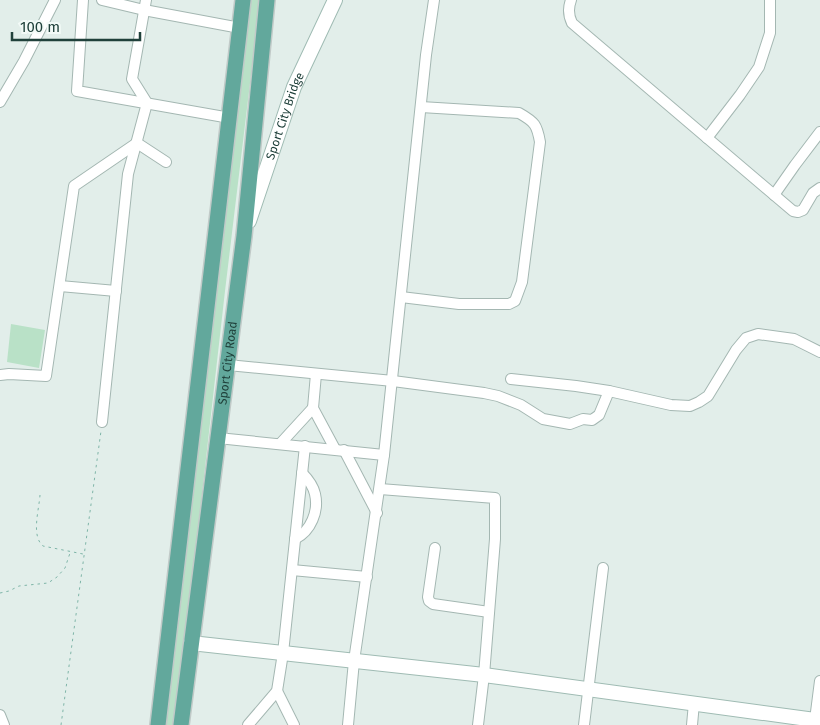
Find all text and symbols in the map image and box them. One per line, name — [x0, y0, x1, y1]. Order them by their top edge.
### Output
scale bar — [12, 10, 140, 42]
text: 100 m — [20, 18, 60, 36]
street label: Sport City Bridge — [263, 70, 307, 161]
street label: Sport City Road — [215, 320, 240, 406]

